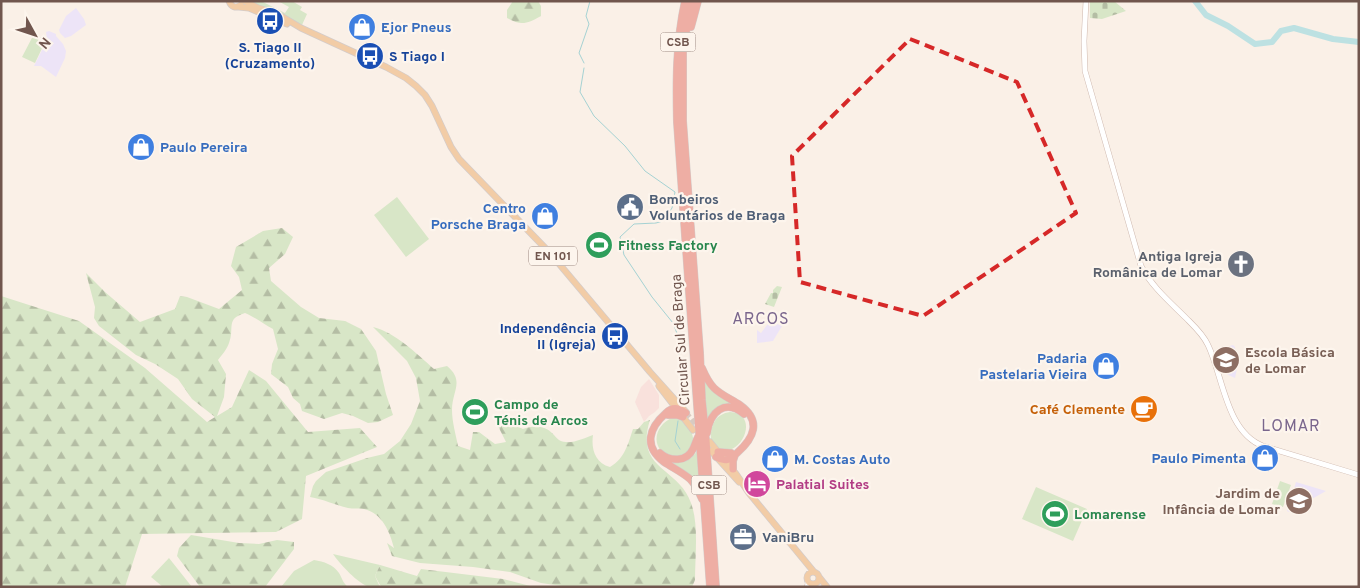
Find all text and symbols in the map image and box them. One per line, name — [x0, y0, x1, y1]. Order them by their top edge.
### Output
bus stop icon: S. Tiago II (Cruzamento) — [255, 6, 285, 36]
north arrow — [10, 10, 60, 60]
shop icon: Ejor Pneus — [347, 12, 377, 42]
place label: Ejor Pneus — [381, 20, 452, 37]
road number: CSB — [660, 32, 696, 52]
text: N — [34, 33, 54, 52]
place label: S. Tiago II (Cruzamento) — [225, 40, 315, 73]
bus stop icon: S Tiago I — [355, 41, 385, 71]
place label: S Tiago I — [389, 49, 445, 66]
shop icon: Paulo Pereira — [126, 132, 156, 162]
place label: Paulo Pereira — [160, 140, 248, 157]
public building icon: Bombeiros Voluntários de Braga — [615, 192, 645, 222]
place label: Bombeiros Voluntários de Braga — [649, 192, 785, 225]
place label: Centro Porsche Braga — [431, 201, 526, 234]
shop icon: Centro Porsche Braga — [530, 201, 560, 231]
sports icon: Fitness Factory — [584, 230, 614, 260]
place label: Fitness Factory — [618, 238, 718, 255]
road number: EN 101 — [529, 247, 577, 266]
place label: Antiga Igreja Românica de Lomar — [1093, 249, 1222, 282]
church icon: Antiga Igreja Românica de Lomar — [1226, 249, 1256, 279]
street label: Circular Sul de Braga — [668, 274, 695, 406]
district label: ARCOS — [732, 310, 790, 330]
place label: Independência II (Igreja) — [500, 321, 596, 354]
bus stop icon: Independência II (Igreja) — [600, 321, 630, 351]
school or university icon: Escola Básica de Lomar — [1211, 345, 1241, 375]
place label: Escola Básica de Lomar — [1245, 345, 1335, 378]
place label: Padaria Pastelaria Vieira — [980, 351, 1087, 384]
shop icon: Padaria Pastelaria Vieira — [1091, 351, 1121, 381]
cafe icon: Café Clemente — [1129, 394, 1159, 424]
sports icon: Campo de Ténis de Arcos — [460, 397, 490, 427]
place label: Campo de Ténis de Arcos — [494, 397, 588, 430]
place label: Café Clemente — [1030, 402, 1125, 419]
district label: LOMAR — [1261, 417, 1321, 437]
shop icon: Paulo Pimenta — [1250, 443, 1280, 473]
shop icon: M. Costas Auto — [760, 444, 790, 474]
place label: Paulo Pimenta — [1151, 451, 1246, 468]
place label: M. Costas Auto — [794, 452, 891, 469]
hotel icon: Palatial Suites — [742, 469, 772, 499]
road number: CSB — [692, 476, 726, 494]
place label: Palatial Suites — [776, 477, 870, 494]
place label: Jardim de Infância de Lomar — [1162, 486, 1280, 519]
school or university icon: Jardim de Infância de Lomar — [1284, 486, 1314, 516]
sports icon: Lomarense — [1040, 499, 1070, 529]
place label: Lomarense — [1074, 507, 1146, 524]
office icon: VaniBru — [728, 522, 758, 552]
place label: VaniBru — [762, 530, 814, 547]

